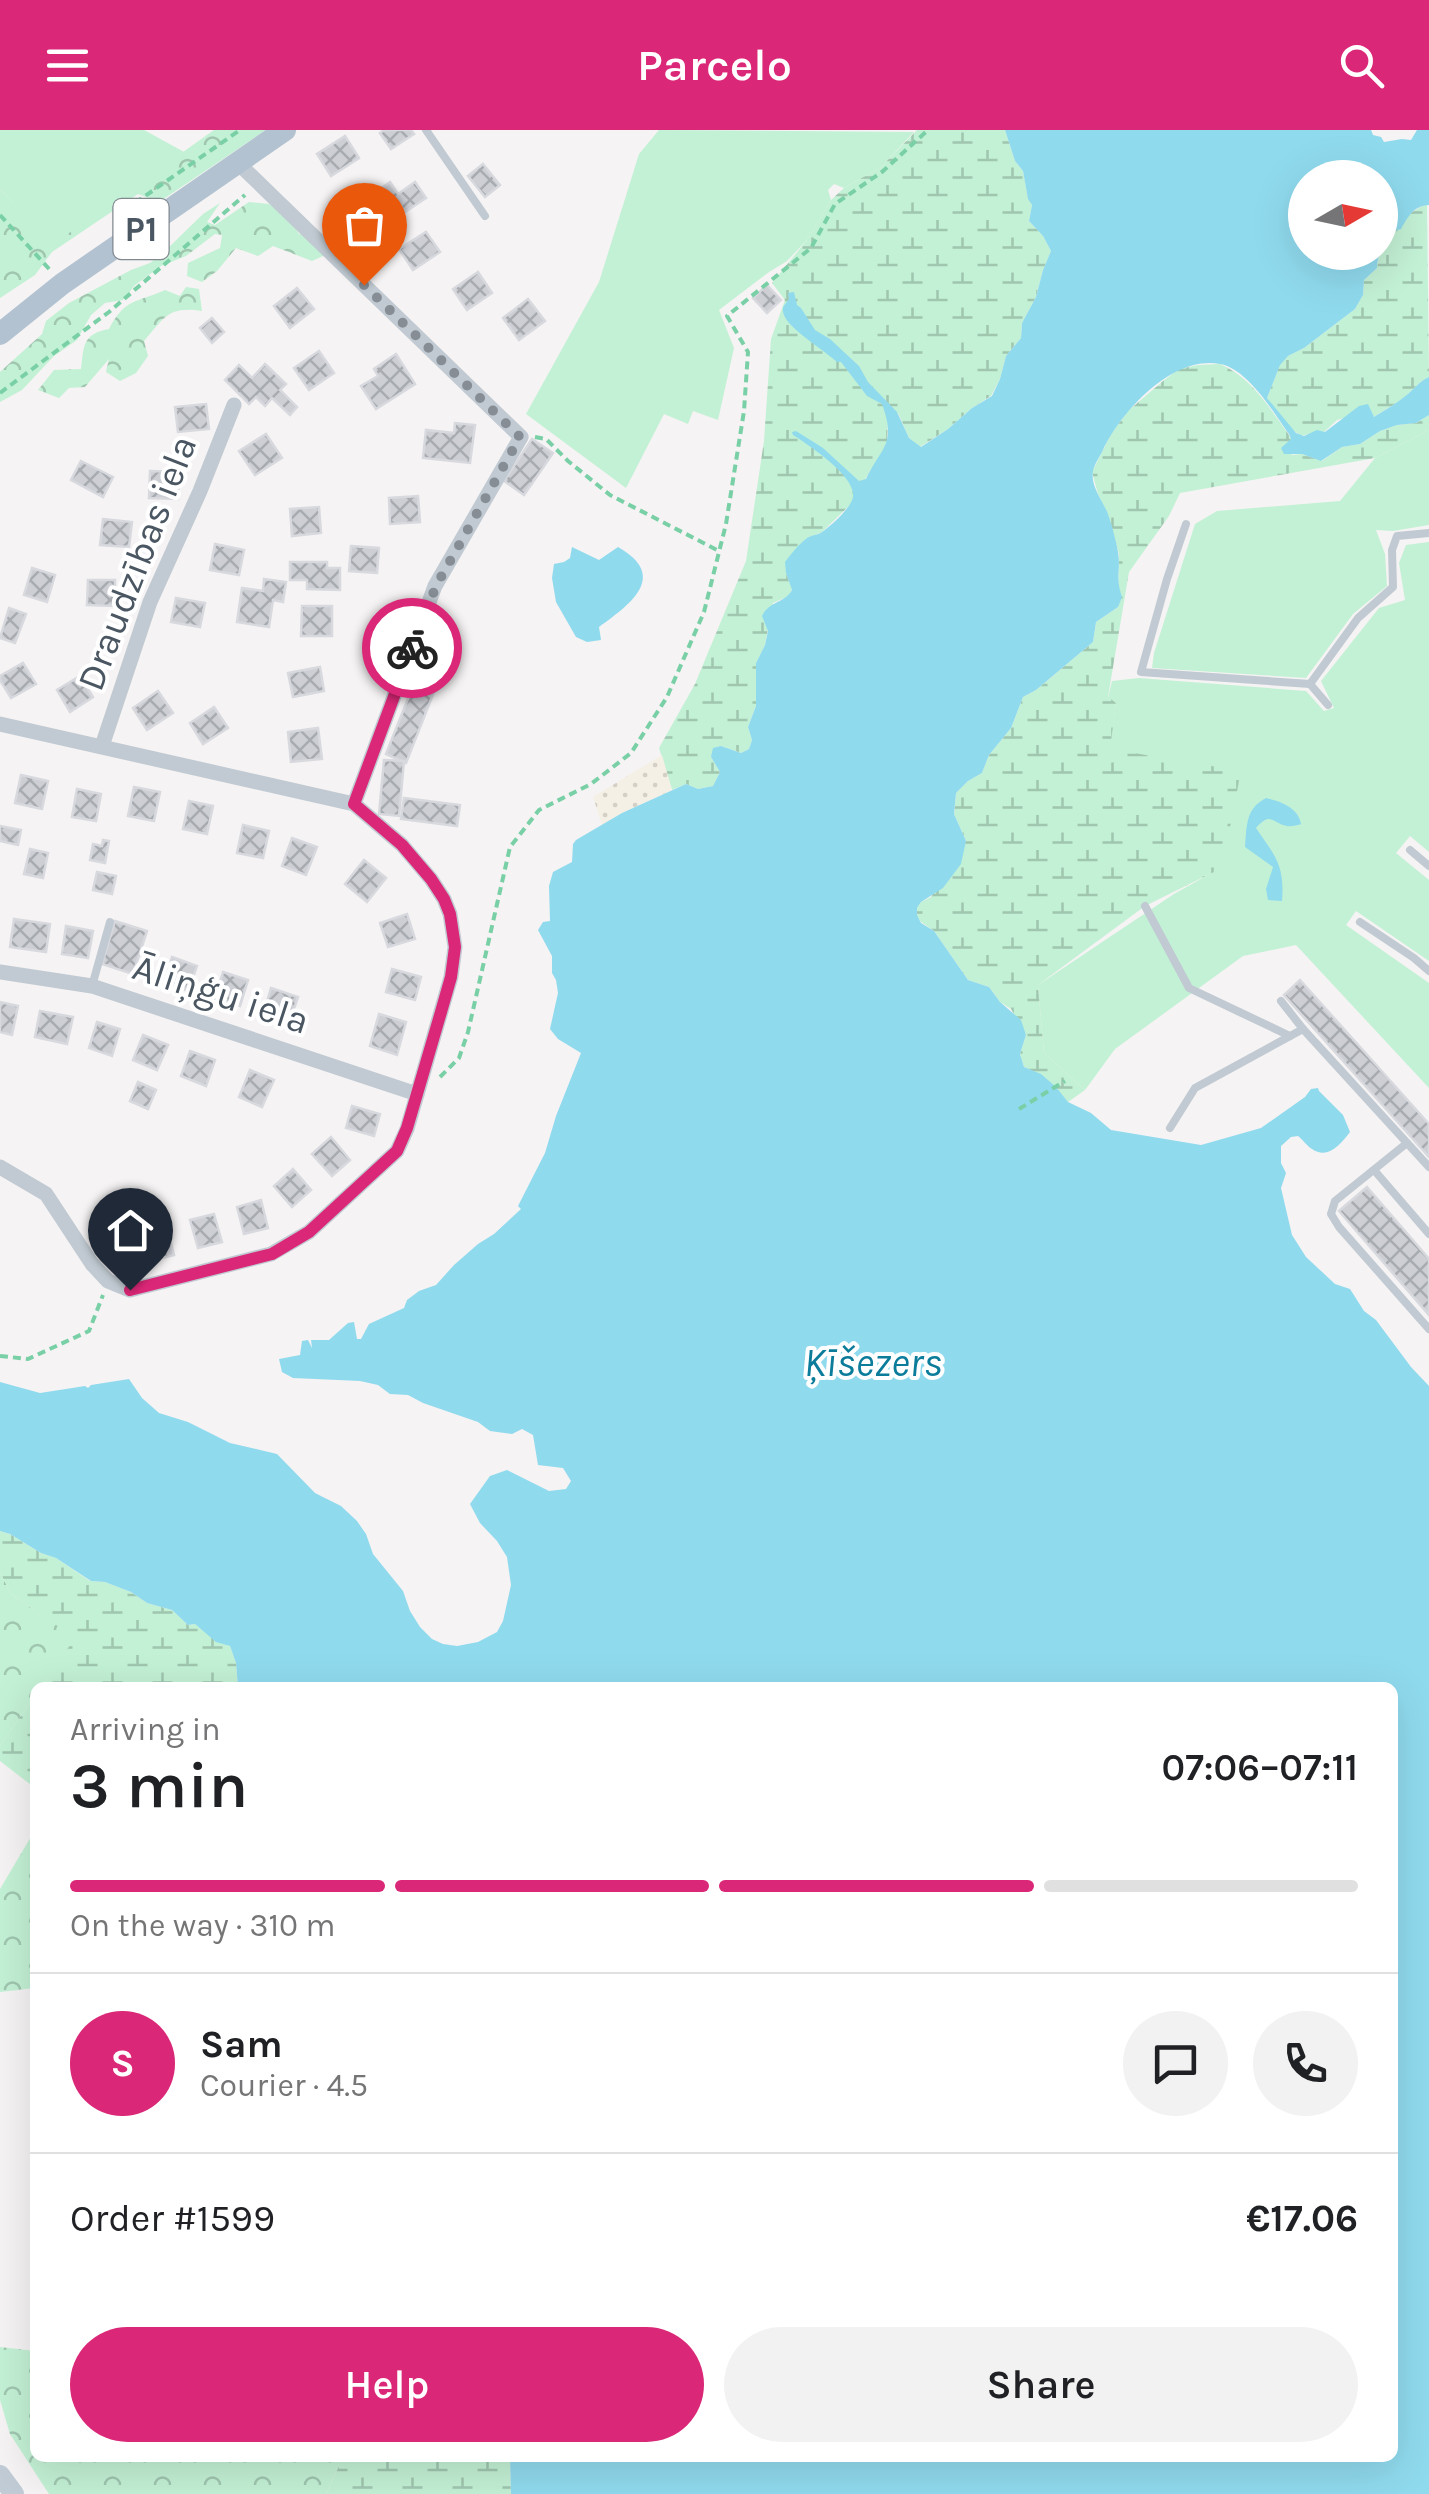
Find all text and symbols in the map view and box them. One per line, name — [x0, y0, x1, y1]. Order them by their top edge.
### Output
icon: menu — [40, 38, 95, 93]
icon: search — [1334, 38, 1389, 93]
text: Parcelo — [637, 39, 792, 91]
north arrow — [1288, 160, 1398, 270]
map controls — [1288, 160, 1398, 270]
pin — [322, 183, 407, 286]
icon: bag — [337, 198, 392, 253]
road number: P1 — [114, 199, 168, 259]
street label: Draudzības iela — [68, 429, 206, 697]
courier — [362, 598, 462, 698]
icon: bike — [385, 621, 440, 676]
street label: Āliņģu iela — [127, 944, 315, 1044]
pin — [88, 1188, 173, 1291]
icon: home — [103, 1203, 158, 1258]
water label: Ķīšezers — [804, 1339, 942, 1386]
text: Arriving in — [70, 1711, 221, 1748]
text: 07:06–07:11 — [1162, 1745, 1358, 1790]
text: 3 min — [70, 1747, 248, 1823]
text: On the way · 310 m — [70, 1907, 336, 1944]
button: chat — [1123, 2011, 1228, 2116]
button: phone — [1253, 2011, 1358, 2116]
text: Sam — [200, 2022, 283, 2067]
text: S — [110, 2041, 135, 2086]
text: Courier · 4.5 — [200, 2067, 368, 2104]
text: Order #1599 — [70, 2196, 275, 2241]
text: €17.06 — [1246, 2196, 1358, 2241]
button: Help — [70, 2327, 704, 2442]
button: Share — [724, 2327, 1358, 2442]

